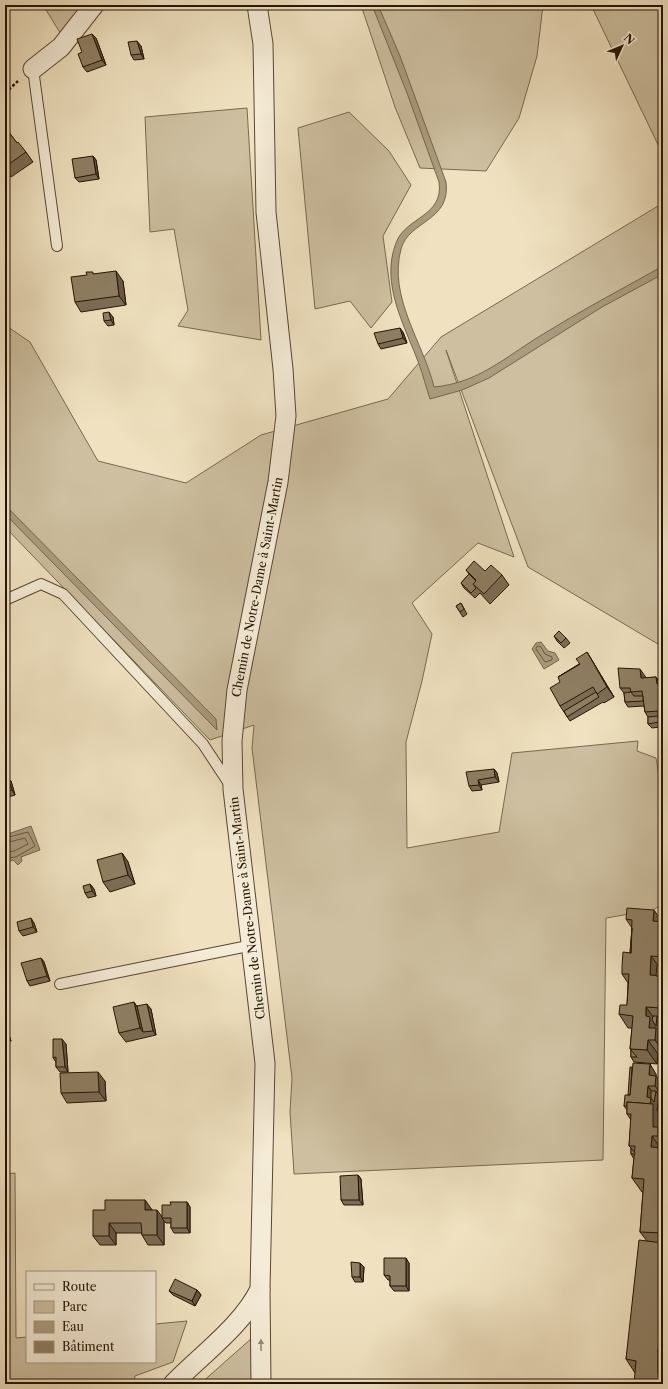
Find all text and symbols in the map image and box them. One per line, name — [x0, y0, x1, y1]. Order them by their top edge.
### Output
north arrow — [602, 26, 642, 66]
text: N — [621, 31, 638, 48]
street label: Chemin de Notre-Dame à Saint-Martin — [228, 475, 286, 698]
street label: Chemin de Notre-Dame à Saint-Martin — [226, 795, 268, 1020]
legend — [26, 1271, 156, 1363]
text: Route — [62, 1279, 97, 1294]
text: Parc — [62, 1299, 87, 1314]
text: Eau — [62, 1319, 85, 1334]
text: Bâtiment — [62, 1339, 115, 1354]
one-way arrow — [257, 1339, 264, 1351]

